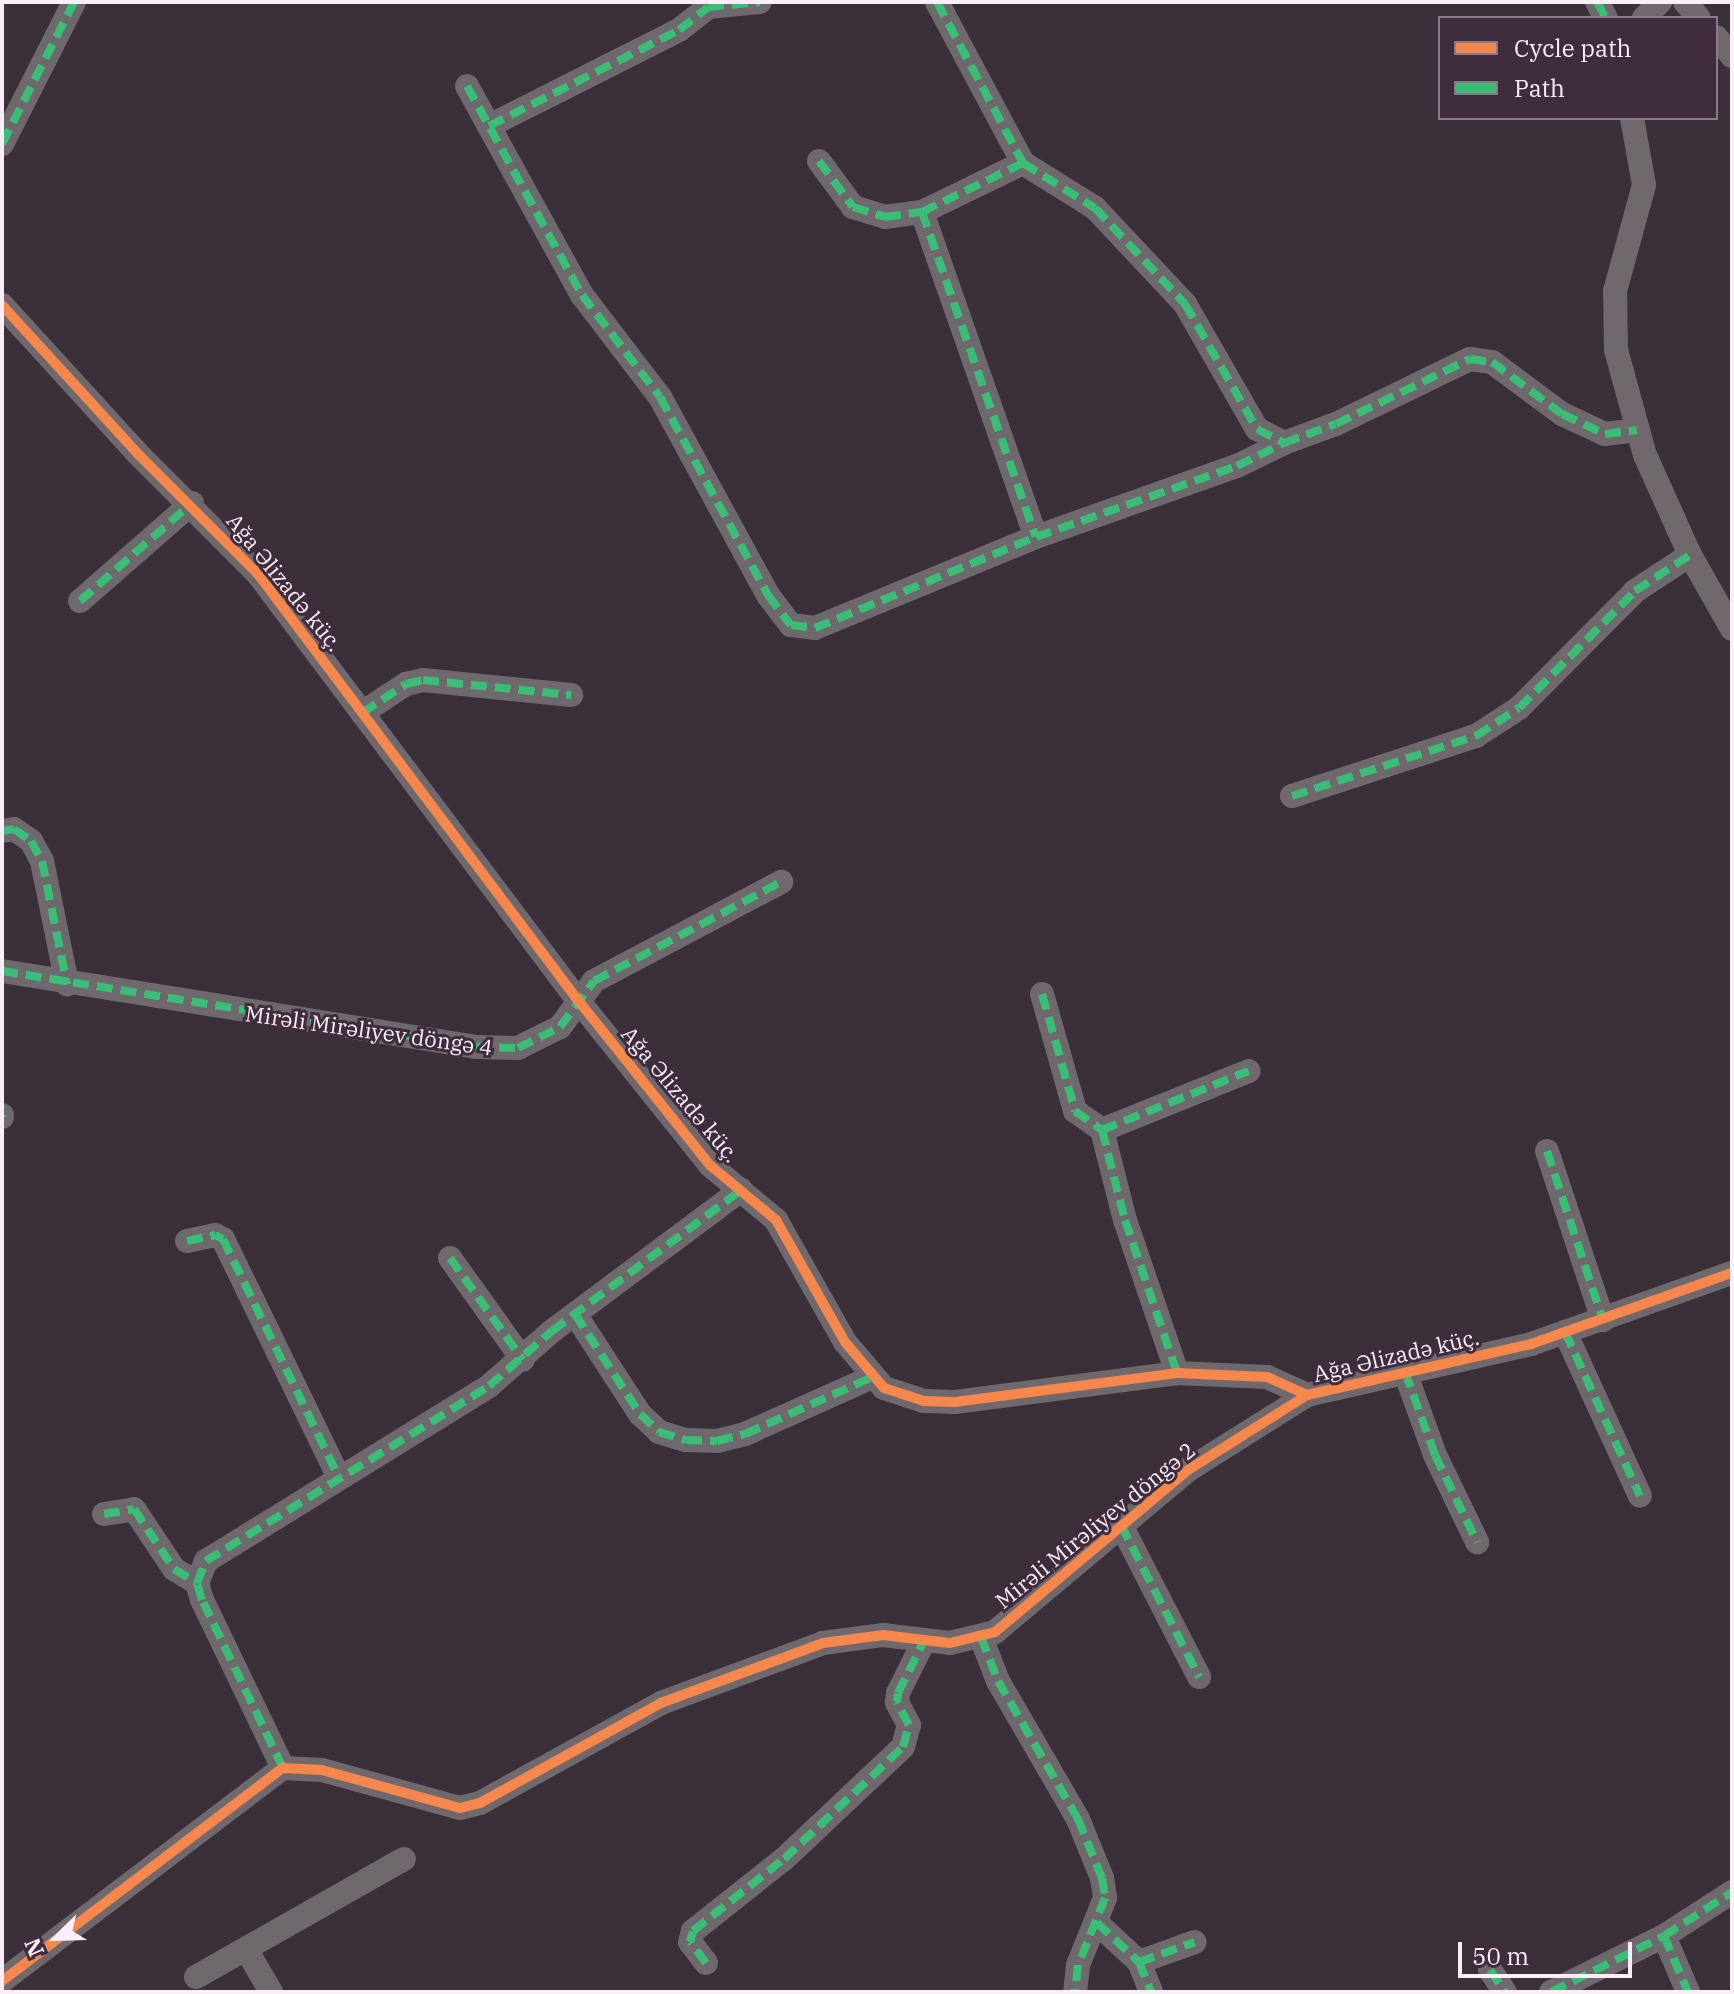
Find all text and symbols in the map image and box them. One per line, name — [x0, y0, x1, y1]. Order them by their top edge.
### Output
legend — [1438, 16, 1718, 120]
text: Cycle path — [1514, 32, 1631, 64]
text: Path — [1514, 72, 1565, 104]
street label: Ağa Əlizadə küç. — [221, 508, 349, 656]
street label: Mirəli Mirəliyev döngə 4 — [244, 1000, 494, 1060]
street label: Ağa Əlizadə küç. — [616, 1021, 746, 1167]
street label: Ağa Əlizadə küç. — [1310, 1323, 1482, 1387]
street label: Mirəli Mirəliyev döngə 2 — [990, 1436, 1200, 1614]
north arrow — [16, 1898, 96, 1978]
scale bar — [1462, 1926, 1636, 1976]
text: N — [17, 1934, 50, 1961]
text: 50 m — [1472, 1940, 1529, 1972]

